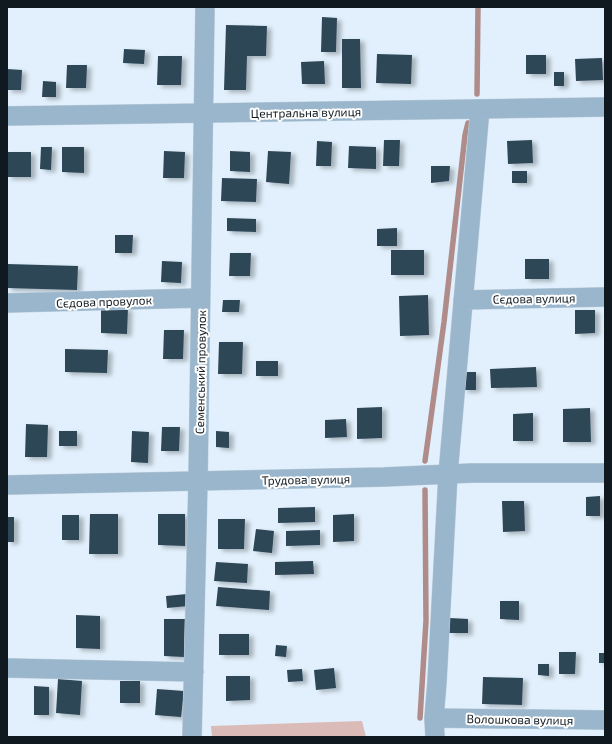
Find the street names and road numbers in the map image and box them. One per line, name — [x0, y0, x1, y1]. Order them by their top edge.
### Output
street label: Центральна вулиця — [251, 104, 361, 121]
street label: Сєдова вулиця — [493, 290, 575, 307]
street label: Сєдова провулок — [56, 292, 153, 311]
street label: Семенський провулок — [192, 309, 209, 434]
street label: Трудова вулиця — [262, 471, 350, 488]
street label: Волошкова вулиця — [467, 711, 573, 728]

